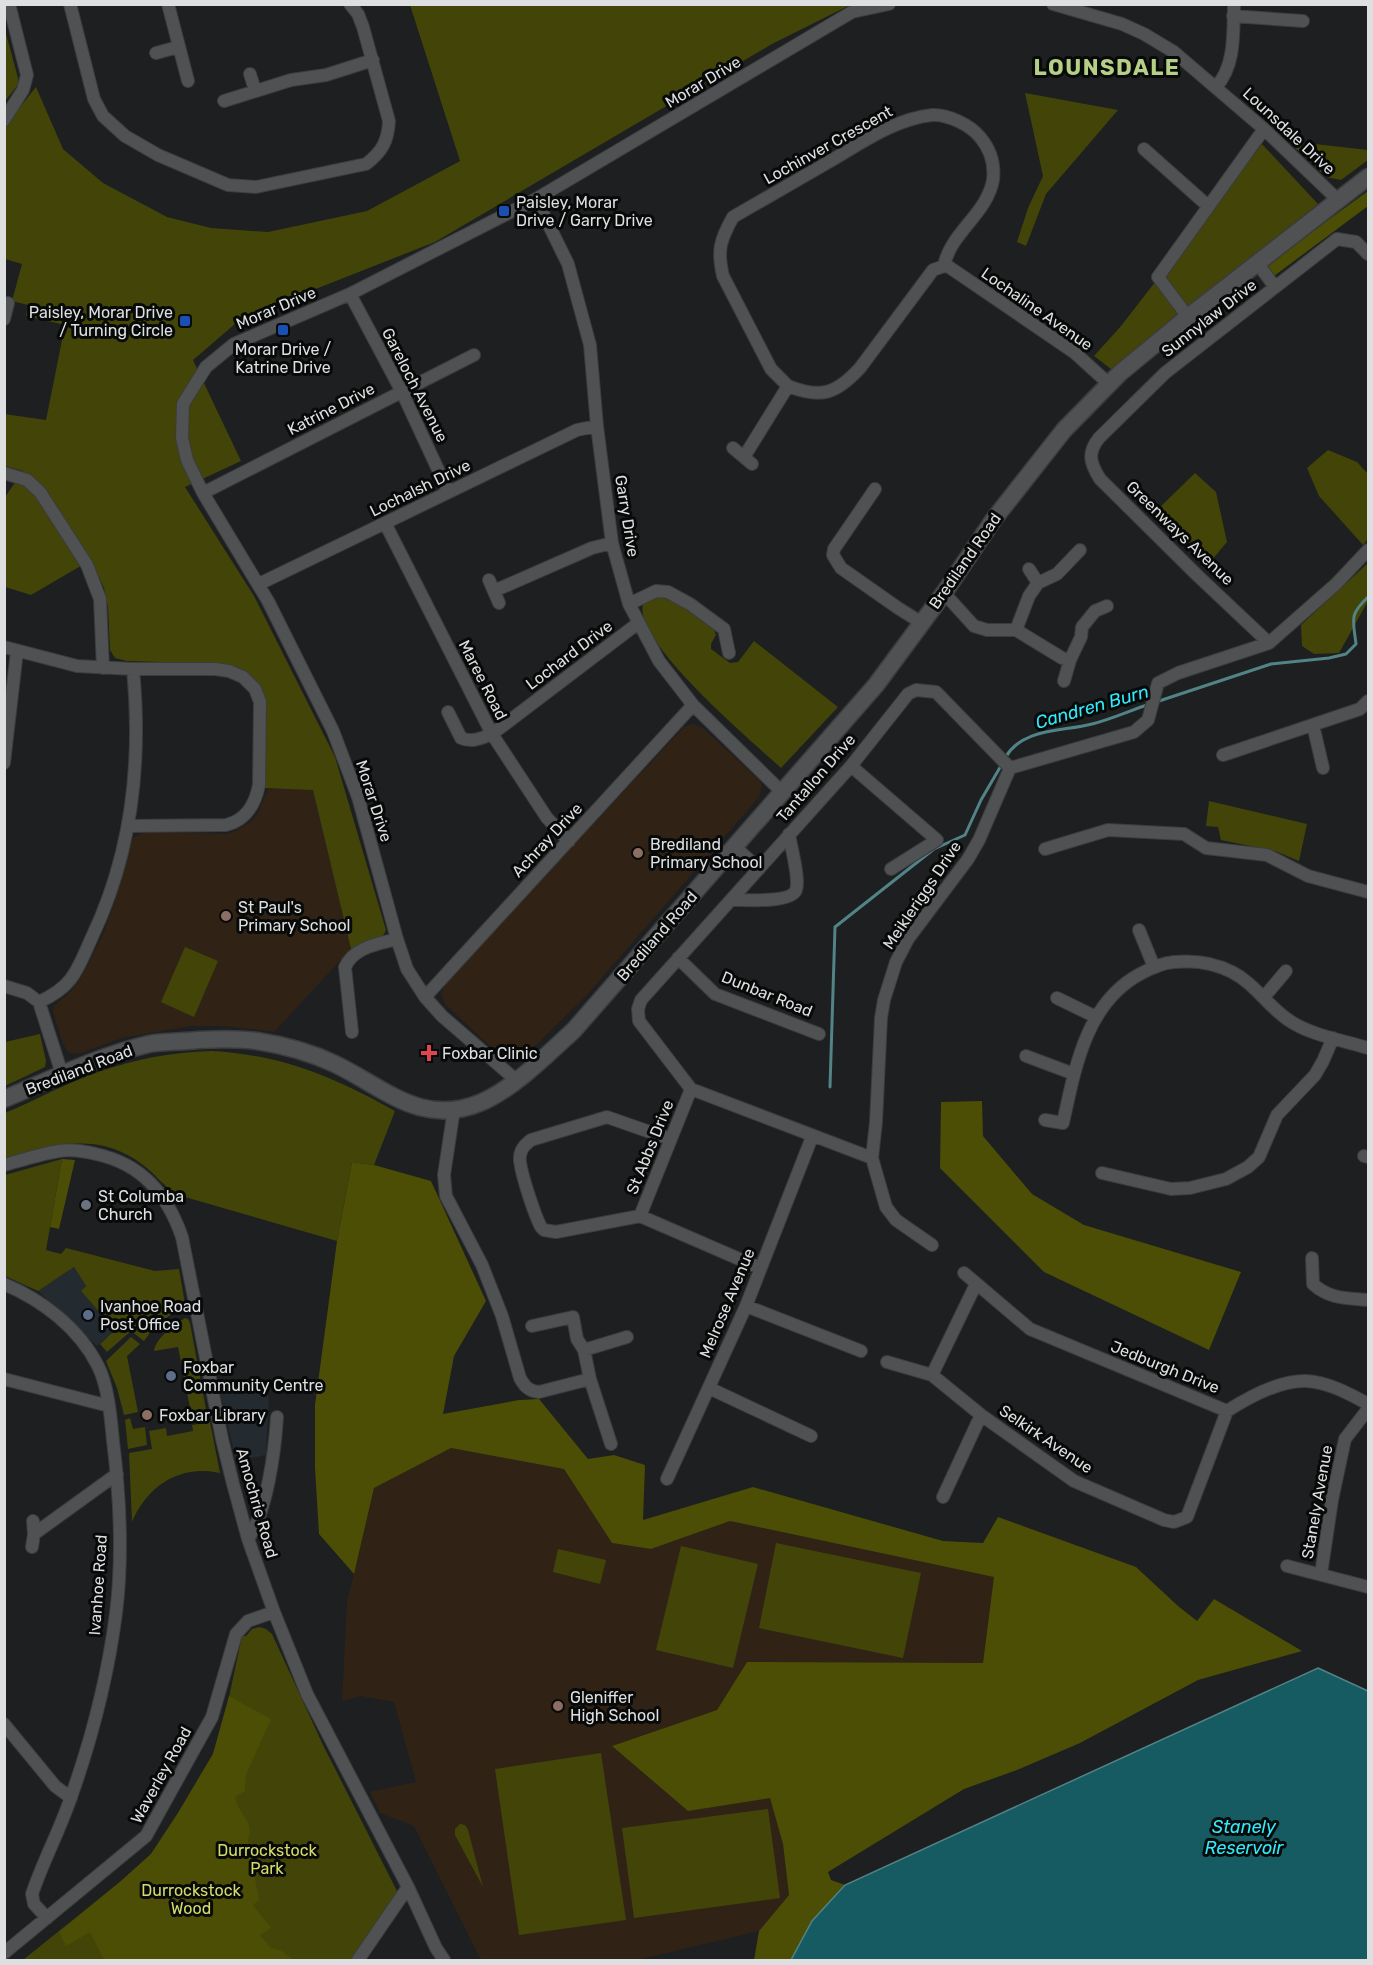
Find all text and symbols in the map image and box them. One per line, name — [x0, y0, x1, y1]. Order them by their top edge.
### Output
street label: Morar Drive — [662, 52, 744, 112]
district label: LOUNSDALE — [1034, 54, 1180, 81]
street label: Lounsdale Drive — [1239, 83, 1339, 179]
street label: Lochinver Crescent — [760, 102, 896, 188]
place label: Paisley, Morar Drive / Garry Drive — [516, 193, 653, 230]
marker: Paisley, Morar Drive / Garry Drive — [497, 204, 511, 218]
street label: Lochaline Avenue — [978, 264, 1096, 354]
street label: Sunnylaw Drive — [1158, 275, 1260, 361]
street label: Morar Drive — [233, 283, 319, 333]
place label: Paisley, Morar Drive / Turning Circle — [29, 303, 173, 340]
marker: Paisley, Morar Drive / Turning Circle — [178, 314, 192, 328]
marker: Morar Drive / Katrine Drive — [276, 323, 290, 337]
street label: Gareloch Avenue — [378, 325, 452, 445]
place label: Morar Drive / Katrine Drive — [235, 340, 332, 377]
street label: Katrine Drive — [284, 379, 378, 439]
street label: Lochalsh Drive — [367, 455, 473, 521]
street label: Garry Drive — [611, 474, 643, 558]
street label: Greenways Avenue — [1122, 477, 1238, 589]
street label: Brediland Road — [925, 509, 1005, 613]
street label: Lochard Drive — [522, 616, 616, 694]
street label: Maree Road — [455, 637, 511, 723]
water label: Candren Burn — [1033, 680, 1151, 734]
street label: Tantallon Drive — [773, 730, 859, 826]
street label: Morar Drive — [352, 758, 396, 844]
street label: Achray Drive — [508, 799, 586, 881]
place label: Brediland Primary School — [650, 835, 762, 872]
street label: Meikleriggs Drive — [879, 837, 965, 953]
marker: Brediland Primary School — [631, 846, 645, 860]
street label: Brediland Road — [613, 887, 701, 985]
place label: St Paul's Primary School — [238, 898, 350, 935]
marker: St Paul's Primary School — [219, 909, 233, 923]
street label: Dunbar Road — [719, 967, 815, 1021]
street label: Brediland Road — [23, 1041, 135, 1099]
marker: Foxbar Clinic — [420, 1044, 438, 1062]
place label: Foxbar Clinic — [442, 1044, 538, 1063]
street label: St Abbs Drive — [622, 1097, 678, 1197]
place label: St Columba Church — [98, 1187, 184, 1224]
marker: St Columba Church — [79, 1198, 93, 1212]
street label: Melrose Avenue — [695, 1245, 759, 1361]
place label: Ivanhoe Road Post Office — [100, 1297, 201, 1334]
marker: Ivanhoe Road Post Office — [81, 1308, 95, 1322]
street label: Jedburgh Drive — [1108, 1337, 1222, 1397]
place label: Foxbar Community Centre — [183, 1358, 323, 1395]
marker: Foxbar Community Centre — [164, 1369, 178, 1383]
street label: Selkirk Avenue — [996, 1401, 1096, 1477]
place label: Foxbar Library — [159, 1406, 266, 1425]
marker: Foxbar Library — [140, 1408, 154, 1422]
street label: Stanely Avenue — [1298, 1443, 1336, 1561]
street label: Amochrie Road — [232, 1446, 282, 1560]
street label: Ivanhoe Road — [85, 1534, 111, 1636]
place label: Gleniffer High School — [570, 1688, 659, 1725]
marker: Gleniffer High School — [551, 1699, 565, 1713]
street label: Waverley Road — [127, 1723, 195, 1827]
water label: Stanely Reservoir — [1205, 1816, 1285, 1859]
park label: Durrockstock Park — [217, 1841, 317, 1878]
park label: Durrockstock Wood — [141, 1881, 241, 1918]

